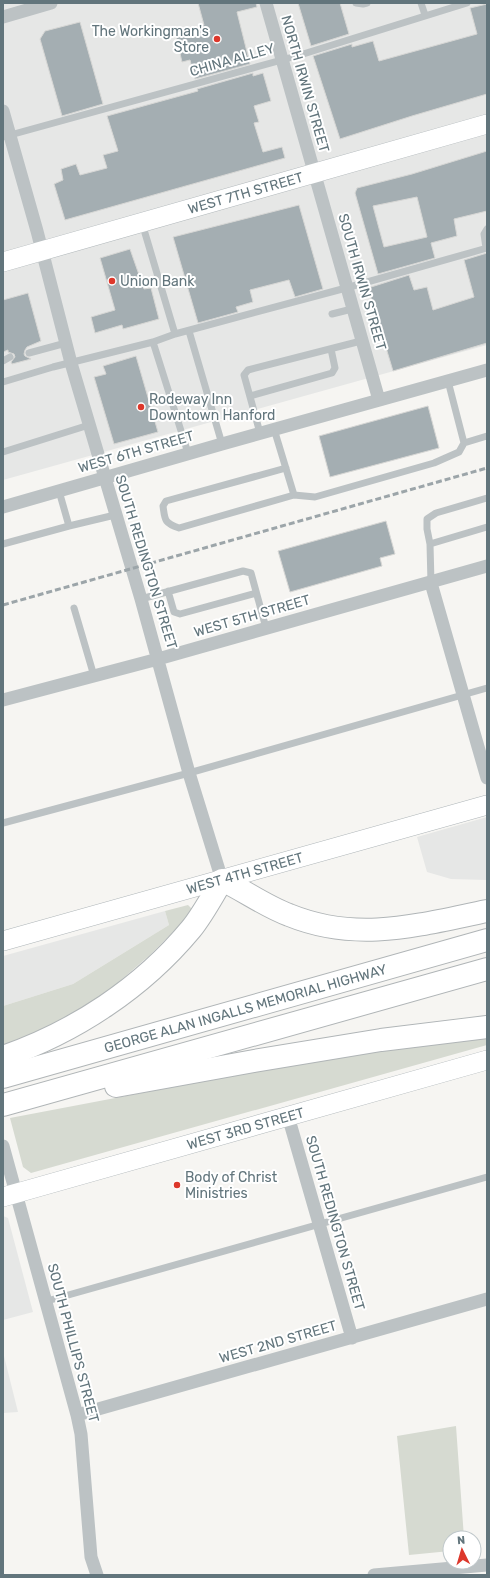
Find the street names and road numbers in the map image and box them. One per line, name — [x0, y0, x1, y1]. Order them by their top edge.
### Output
street label: NORTH IRWIN STREET — [277, 14, 333, 154]
street label: CHINA ALLEY — [188, 40, 276, 80]
street label: WEST 7TH STREET — [186, 168, 305, 217]
street label: SOUTH IRWIN STREET — [334, 212, 390, 352]
street label: WEST 6TH STREET — [76, 427, 196, 477]
street label: SOUTH REDINGTON STREET — [111, 473, 181, 651]
street label: WEST 5TH STREET — [192, 591, 312, 641]
street label: WEST 4TH STREET — [184, 849, 305, 898]
street label: GEORGE ALAN INGALLS MEMORIAL HIGHWAY — [102, 960, 389, 1056]
street label: WEST 3RD STREET — [185, 1104, 306, 1153]
street label: SOUTH REDINGTON STREET — [302, 1134, 368, 1312]
street label: SOUTH PHILLIPS STREET — [44, 1262, 102, 1424]
street label: WEST 2ND STREET — [217, 1317, 339, 1367]

